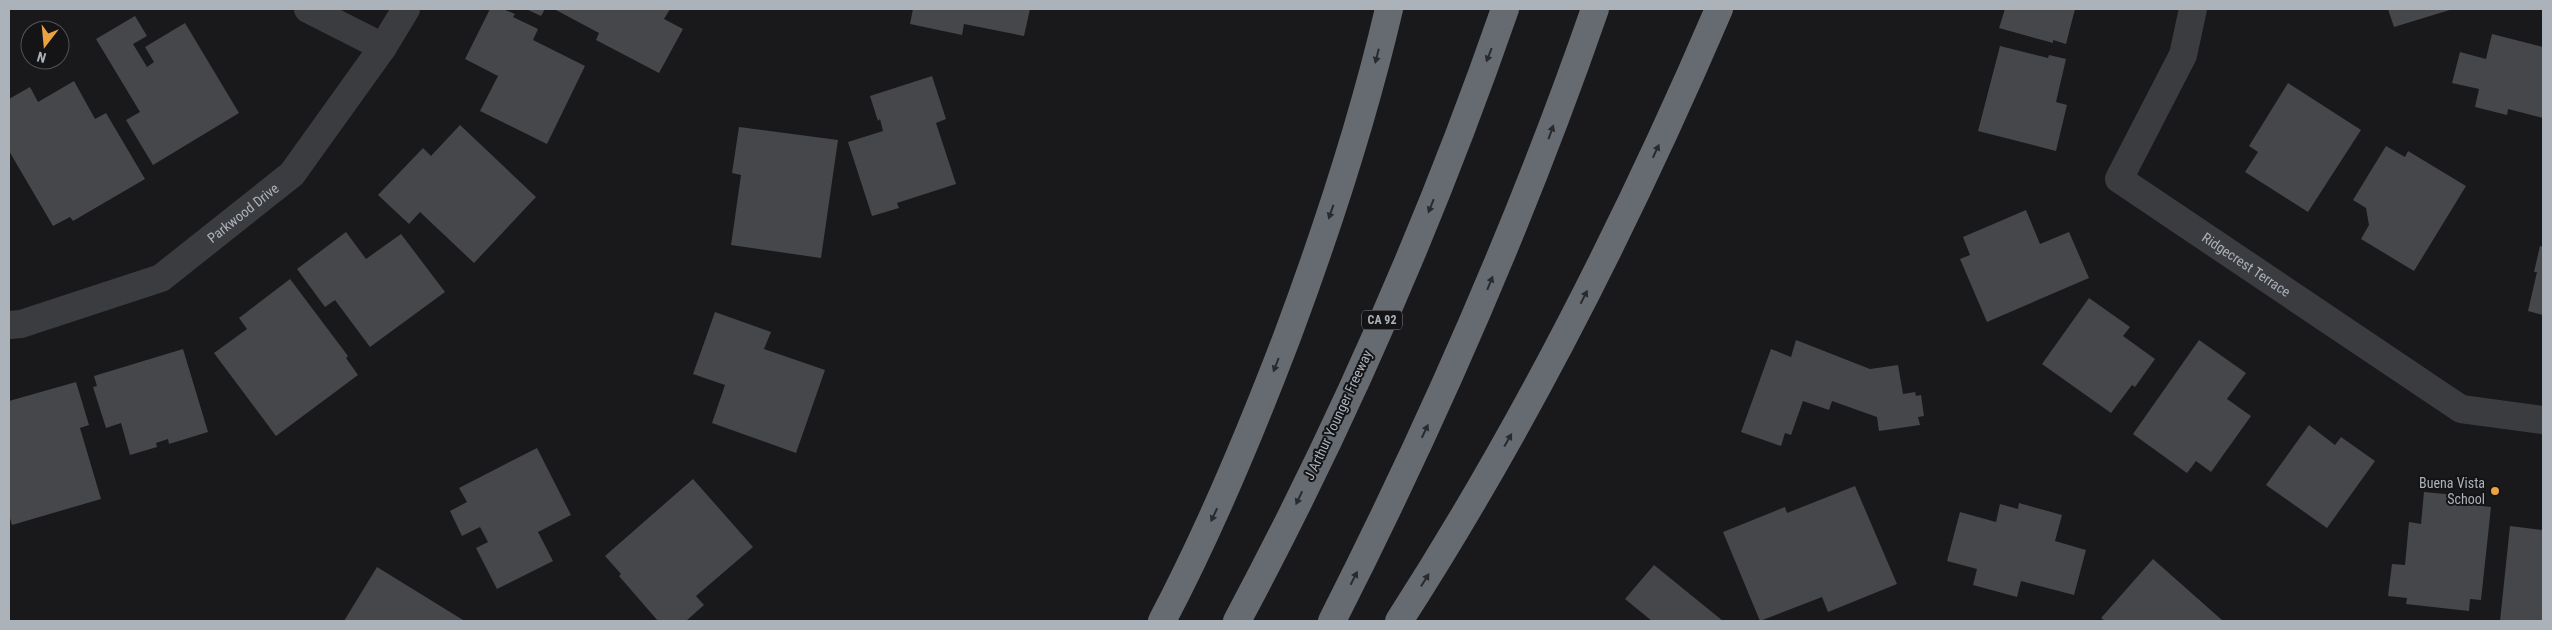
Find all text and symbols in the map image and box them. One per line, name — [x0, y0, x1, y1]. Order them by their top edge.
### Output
north arrow — [20, 20, 70, 70]
one-way arrow — [1485, 48, 1493, 63]
text: N — [35, 49, 48, 66]
one-way arrow — [1373, 49, 1381, 64]
one-way arrow — [1548, 124, 1555, 139]
one-way arrow — [1652, 144, 1660, 158]
street label: Parkwood Drive — [204, 180, 282, 246]
one-way arrow — [1426, 199, 1434, 213]
one-way arrow — [1327, 205, 1335, 220]
street label: Ridgecrest Terrace — [2199, 229, 2294, 300]
one-way arrow — [1487, 276, 1495, 290]
one-way arrow — [1580, 290, 1588, 304]
road number: CA 92 — [1362, 310, 1402, 330]
street label: J Arthur Younger Freeway — [1301, 347, 1375, 483]
one-way arrow — [1272, 358, 1280, 373]
one-way arrow — [1421, 424, 1429, 438]
one-way arrow — [1504, 434, 1513, 447]
place label: Buena Vista School — [2419, 475, 2485, 507]
marker: Buena Vista School — [2489, 485, 2501, 497]
one-way arrow — [1295, 491, 1303, 505]
one-way arrow — [1209, 508, 1217, 522]
one-way arrow — [1350, 571, 1358, 585]
one-way arrow — [1421, 574, 1430, 587]

